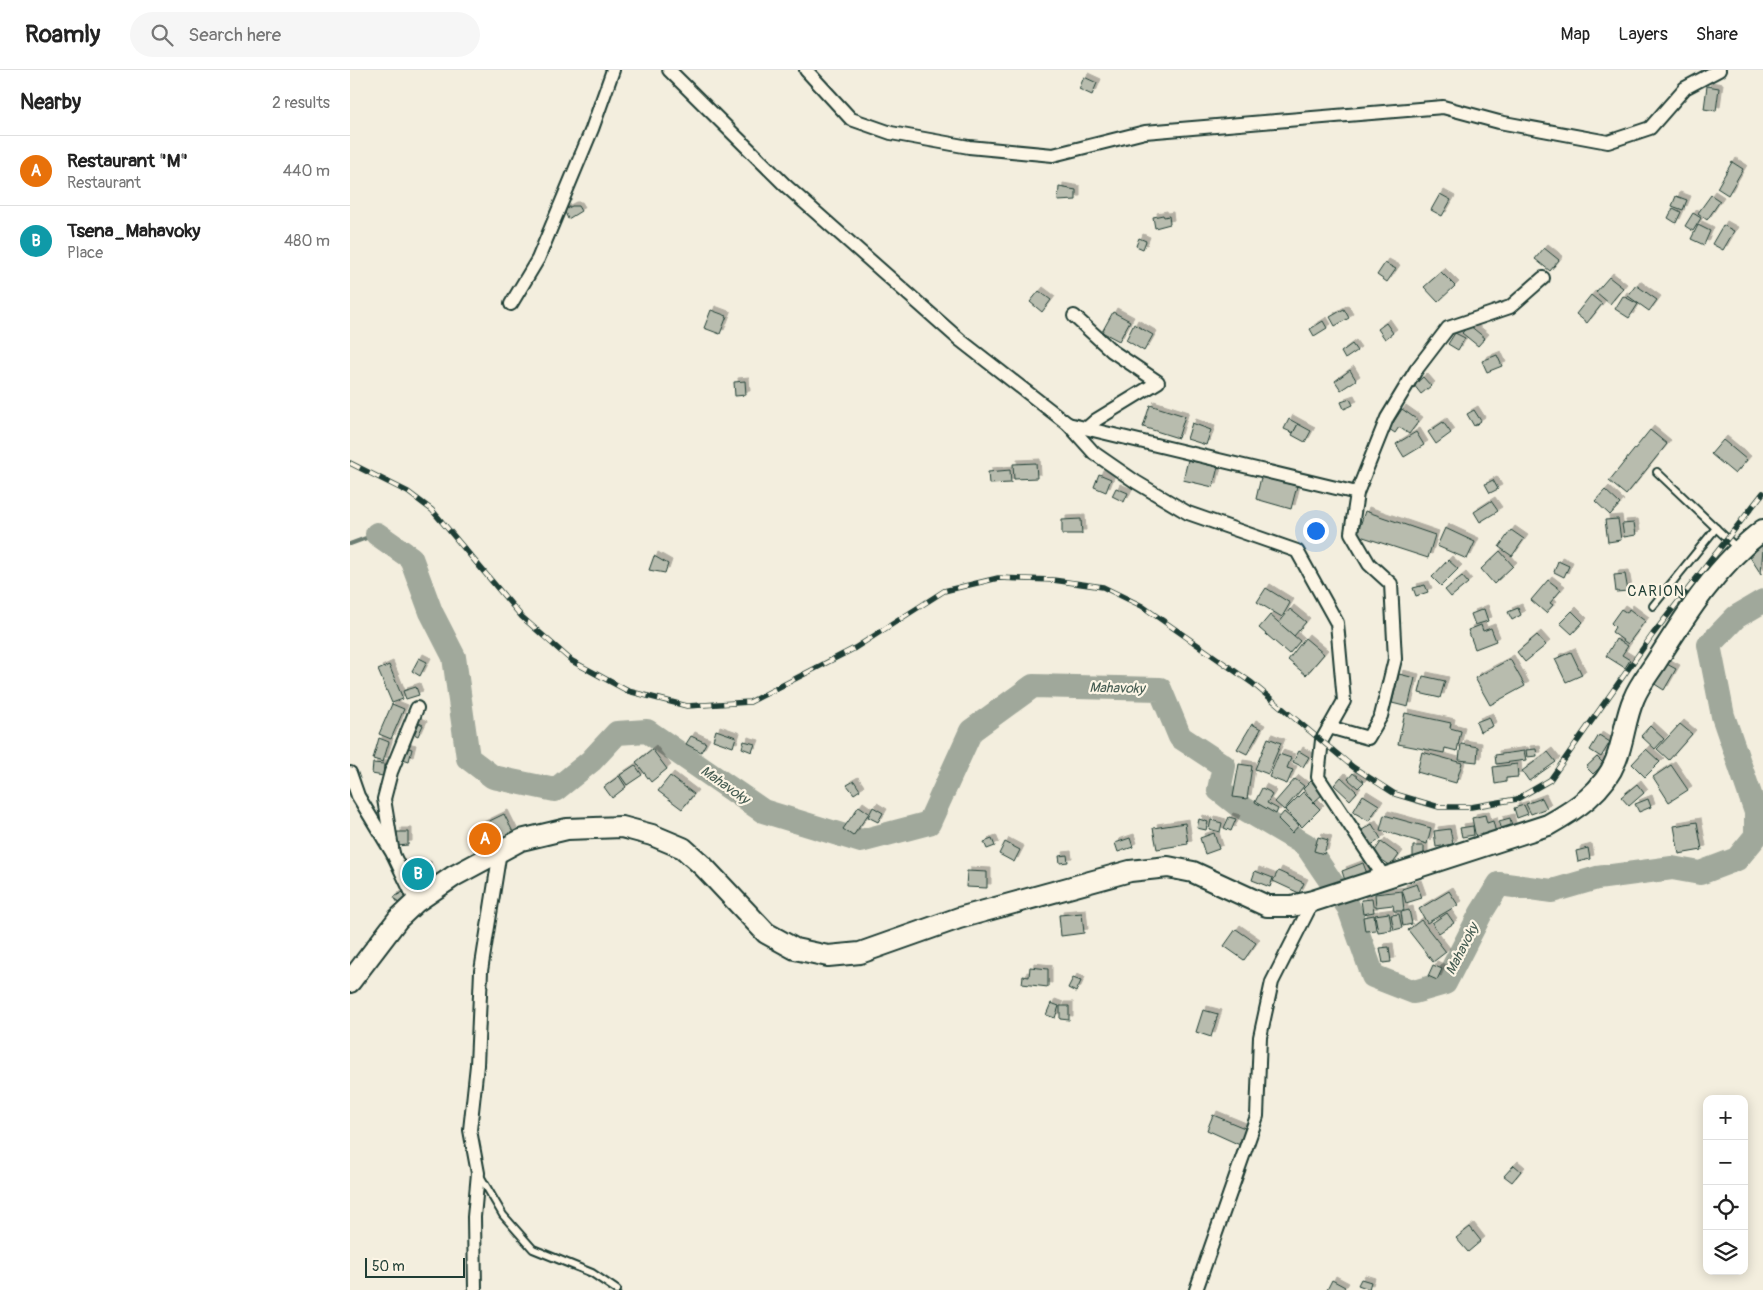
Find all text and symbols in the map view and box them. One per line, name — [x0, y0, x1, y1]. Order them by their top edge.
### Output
search box — [130, 12, 480, 57]
text: Roamly — [25, 20, 100, 49]
icon: search — [148, 21, 176, 49]
text: Search here — [188, 23, 281, 47]
text: Map — [1561, 23, 1590, 46]
text: Layers — [1618, 23, 1668, 46]
text: Share — [1696, 23, 1738, 46]
text: Nearby — [20, 89, 81, 116]
text: 2 results — [272, 93, 330, 113]
text: Restaurant "M" — [67, 149, 188, 173]
text: A — [31, 161, 41, 181]
text: 440 m — [283, 161, 330, 181]
text: Restaurant — [67, 173, 141, 193]
text: Tsena_Mahavoky — [67, 219, 200, 243]
text: B — [31, 231, 41, 251]
text: 480 m — [284, 231, 330, 251]
text: Place — [67, 243, 103, 263]
your location — [1303, 518, 1329, 544]
district label: CARION — [1627, 582, 1685, 601]
water label: Mahavoky — [1089, 679, 1147, 697]
water label: Mahavoky — [697, 762, 754, 809]
pin: A — [469, 820, 501, 858]
pin: B — [402, 855, 434, 893]
water label: Mahavoky — [1442, 919, 1483, 978]
map controls — [1703, 1095, 1748, 1275]
button: + — [1703, 1095, 1748, 1140]
button: − — [1703, 1140, 1748, 1185]
button: locate — [1703, 1185, 1748, 1230]
button: layers — [1703, 1230, 1748, 1275]
scale bar — [365, 1255, 465, 1278]
text: 50 m — [372, 1258, 405, 1275]

